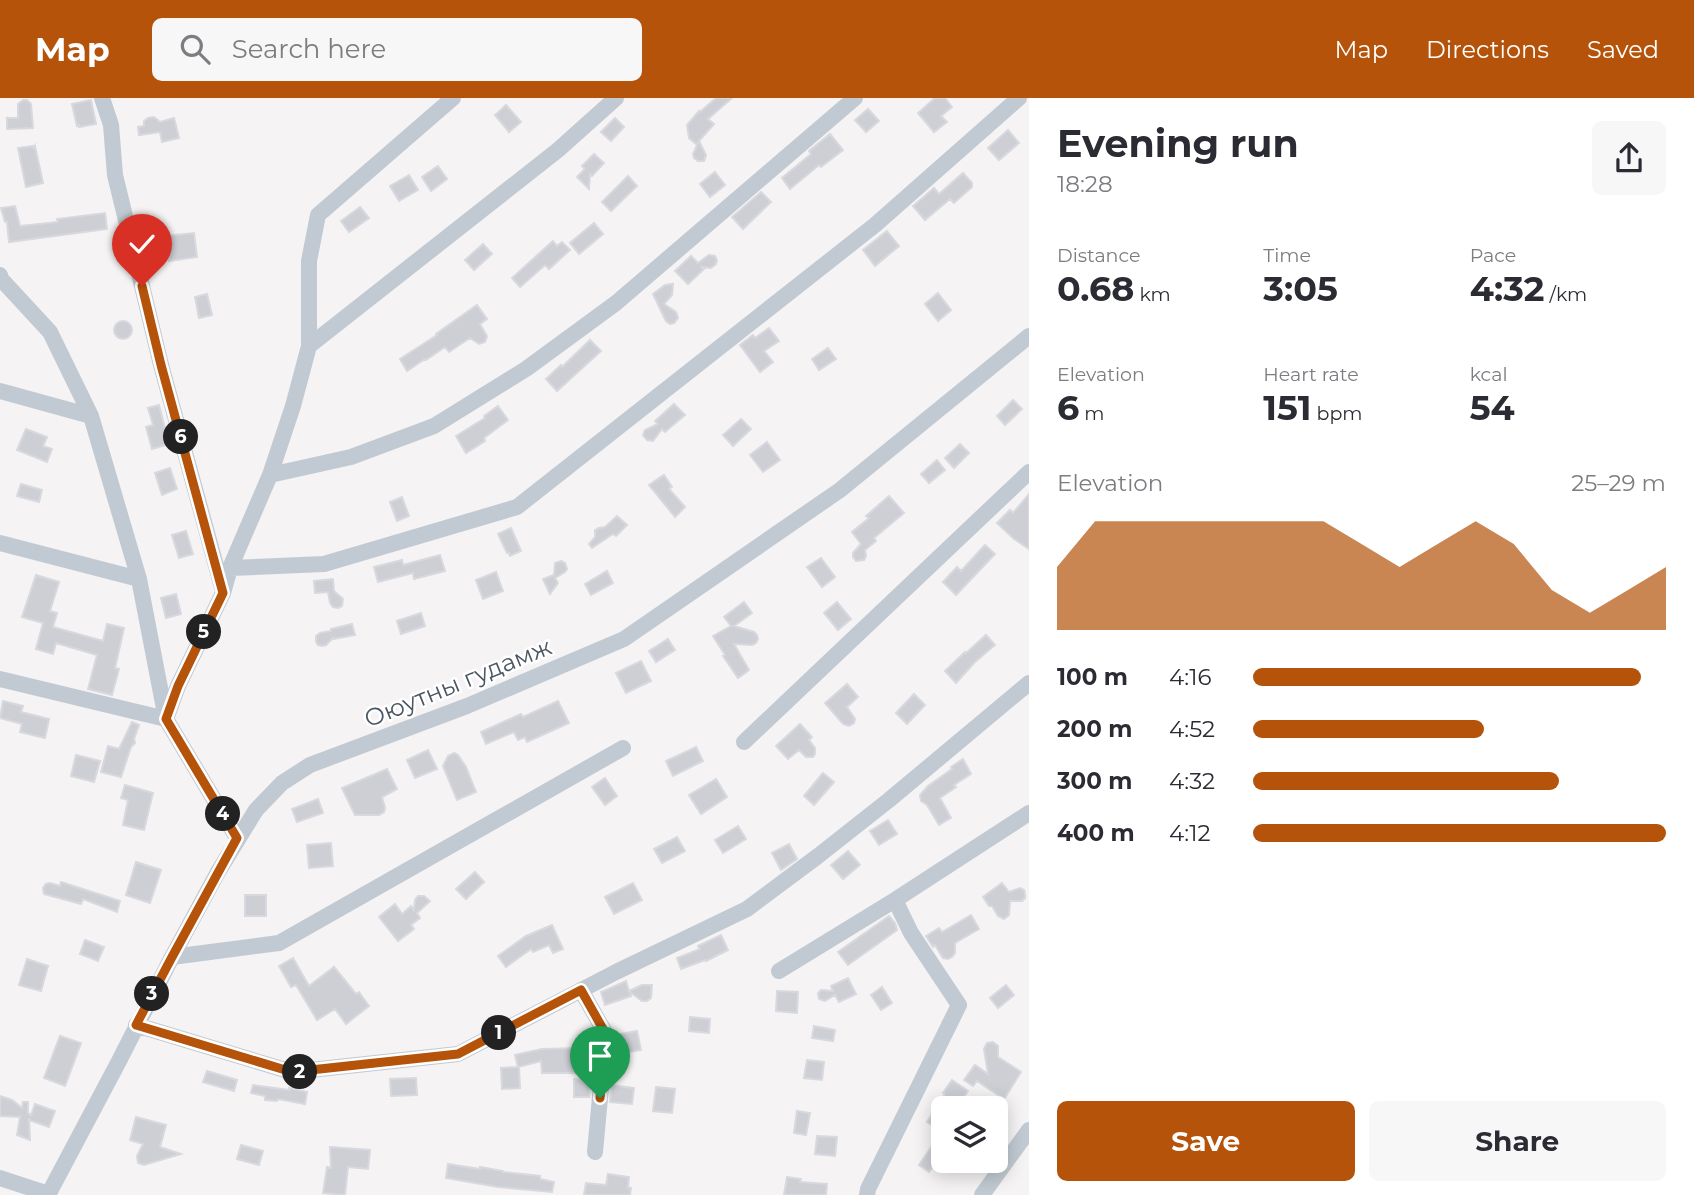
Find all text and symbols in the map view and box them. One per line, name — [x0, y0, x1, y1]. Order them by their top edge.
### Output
search box — [152, 18, 642, 81]
text: Map — [35, 29, 110, 69]
icon: search — [176, 30, 214, 68]
text: Search here — [232, 33, 386, 65]
text: Map — [1335, 35, 1388, 64]
text: Directions — [1426, 35, 1549, 64]
text: Saved — [1587, 35, 1659, 64]
text: Evening run — [1057, 120, 1299, 167]
button: share — [1592, 121, 1666, 195]
text: 18:28 — [1057, 170, 1113, 198]
pin — [112, 214, 172, 286]
icon: check — [123, 225, 161, 263]
text: Distance — [1057, 244, 1140, 267]
text: Time — [1263, 244, 1311, 267]
text: Pace — [1470, 244, 1516, 267]
text: 0.68 — [1057, 267, 1134, 310]
text: 3:05 — [1263, 267, 1338, 310]
text: 4:32 — [1470, 267, 1544, 310]
text: km — [1134, 283, 1171, 306]
text: /km — [1544, 283, 1587, 306]
text: Elevation — [1057, 363, 1145, 386]
text: Heart rate — [1263, 363, 1359, 386]
text: kcal — [1470, 363, 1508, 386]
text: 6 — [1057, 386, 1079, 429]
text: 151 — [1263, 386, 1312, 429]
text: 54 — [1470, 386, 1515, 429]
text: m — [1079, 402, 1104, 425]
text: bpm — [1312, 402, 1363, 425]
pin: 6 — [164, 420, 198, 454]
text: 6 — [174, 425, 187, 448]
text: Elevation — [1057, 469, 1163, 497]
text: 25–29 m — [1571, 469, 1666, 497]
pin: 5 — [186, 614, 222, 650]
text: 5 — [198, 620, 209, 643]
street label: Оюутны гудамж — [360, 632, 556, 733]
text: 100 m — [1057, 663, 1128, 691]
text: 4:16 — [1169, 663, 1212, 691]
text: 200 m — [1057, 715, 1132, 743]
text: 4:52 — [1169, 715, 1215, 743]
text: 300 m — [1057, 767, 1133, 795]
text: 4:32 — [1169, 767, 1215, 795]
pin: 4 — [206, 796, 241, 832]
text: 4 — [216, 802, 229, 825]
text: 400 m — [1057, 819, 1135, 847]
text: 4:12 — [1169, 819, 1211, 847]
pin: 3 — [134, 976, 170, 1012]
text: 3 — [146, 982, 157, 1005]
pin: 1 — [482, 1016, 516, 1051]
text: 1 — [495, 1021, 502, 1044]
pin — [570, 1026, 630, 1098]
icon: arrive — [581, 1037, 619, 1075]
pin: 2 — [282, 1054, 318, 1090]
text: 2 — [294, 1060, 305, 1083]
map controls — [931, 1096, 1008, 1173]
button: layers — [931, 1096, 1008, 1173]
button: Save — [1057, 1101, 1355, 1181]
button: Share — [1369, 1101, 1666, 1181]

